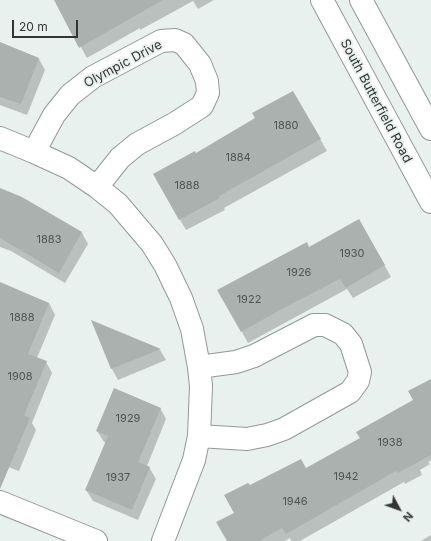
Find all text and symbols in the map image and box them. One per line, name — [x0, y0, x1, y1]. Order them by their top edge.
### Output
scale bar — [14, 12, 80, 38]
text: 20 m — [19, 19, 48, 34]
street label: South Butterfield Road — [337, 36, 415, 166]
street label: Olympic Drive — [81, 37, 165, 91]
house number: 1880 — [273, 119, 299, 133]
house number: 1884 — [225, 151, 251, 165]
house number: 1888 — [175, 179, 199, 193]
house number: 1883 — [37, 233, 61, 247]
house number: 1930 — [339, 247, 365, 261]
house number: 1926 — [287, 266, 311, 280]
house number: 1922 — [237, 293, 261, 307]
house number: 1888 — [10, 311, 34, 325]
house number: 1908 — [7, 370, 33, 384]
house number: 1929 — [116, 412, 140, 426]
house number: 1938 — [378, 436, 402, 450]
house number: 1942 — [333, 470, 359, 484]
house number: 1937 — [106, 471, 130, 485]
north arrow — [379, 489, 419, 529]
house number: 1946 — [282, 495, 308, 509]
text: N — [400, 509, 416, 525]

